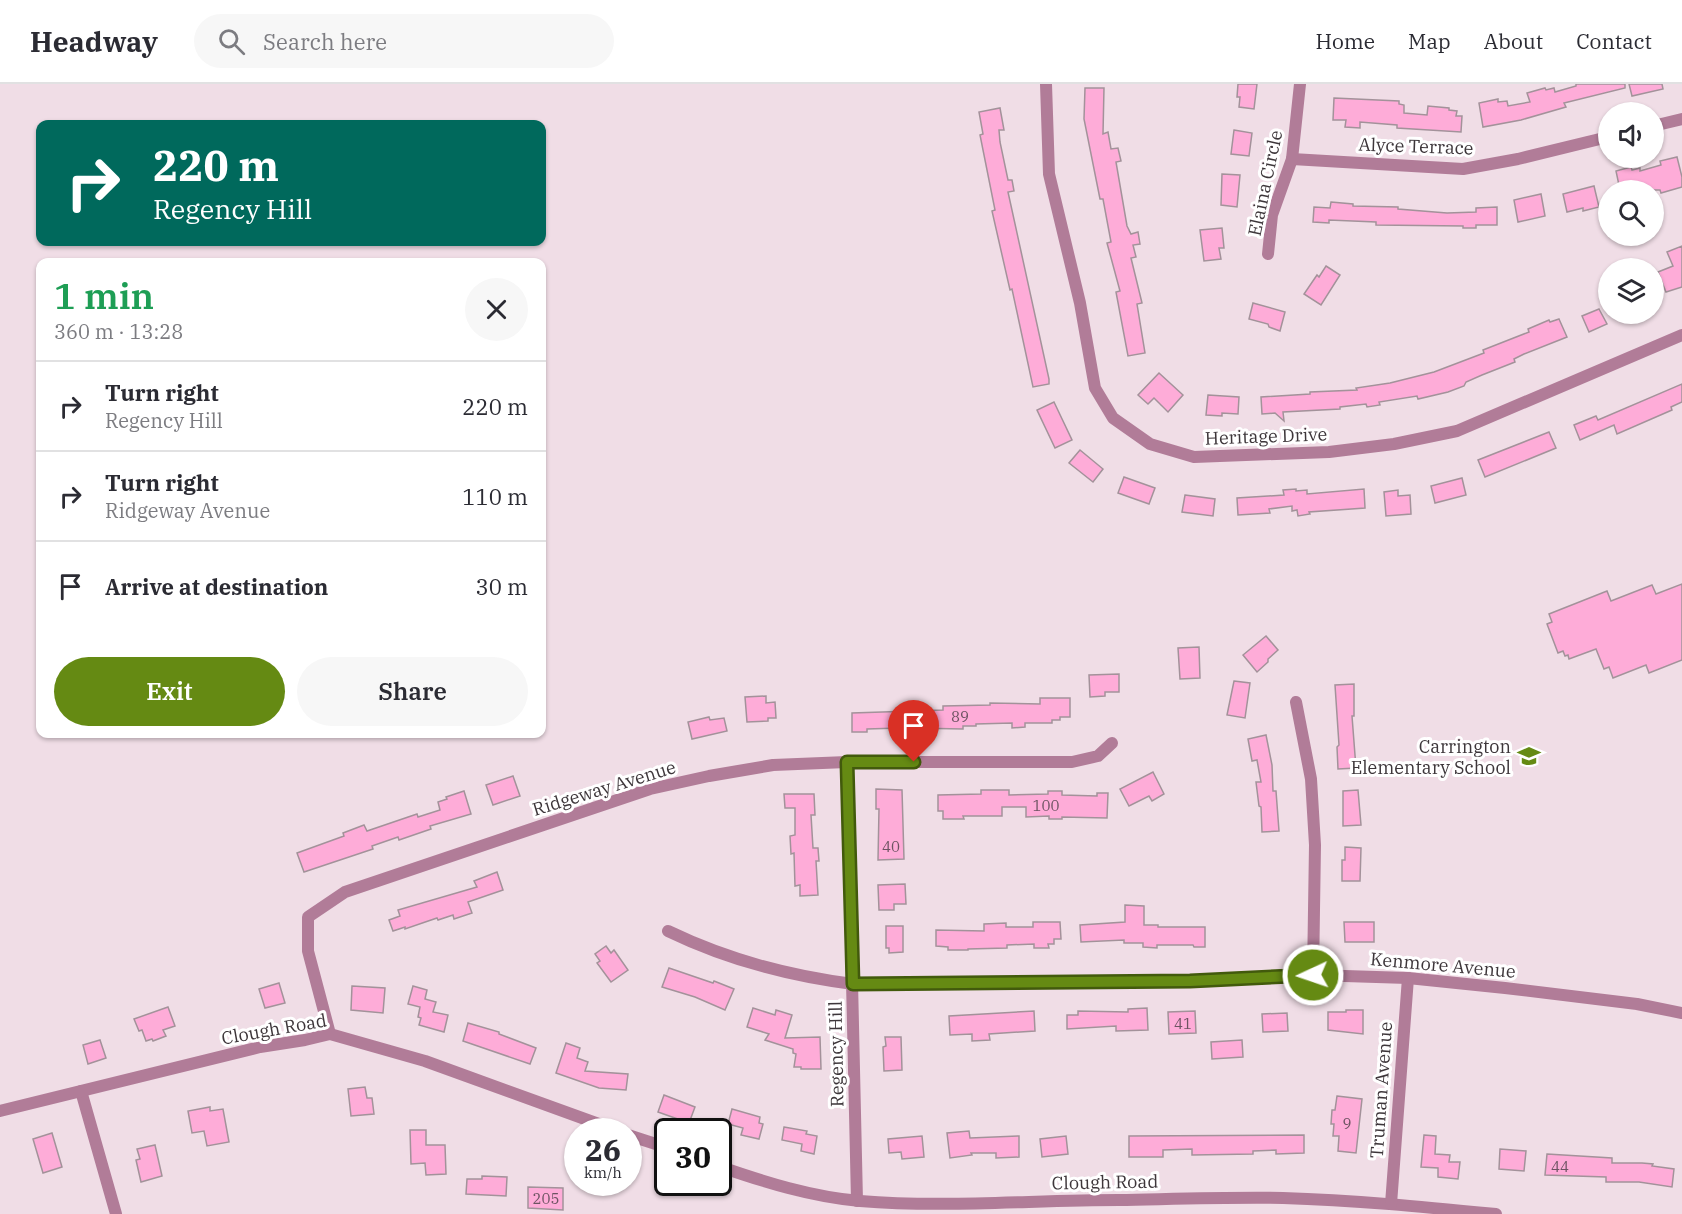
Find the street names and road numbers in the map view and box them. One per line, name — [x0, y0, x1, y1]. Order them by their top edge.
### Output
street label: Elaina Circle — [1243, 128, 1287, 238]
street label: Alyce Terrace — [1358, 132, 1474, 160]
street label: Heritage Drive — [1204, 422, 1328, 450]
street label: Ridgeway Avenue — [530, 755, 678, 821]
street label: Kenmore Avenue — [1369, 947, 1517, 983]
street label: Regency Hill — [824, 1001, 848, 1107]
street label: Clough Road — [220, 1008, 328, 1050]
street label: Truman Avenue — [1365, 1021, 1397, 1159]
street label: Clough Road — [1052, 1170, 1158, 1194]

